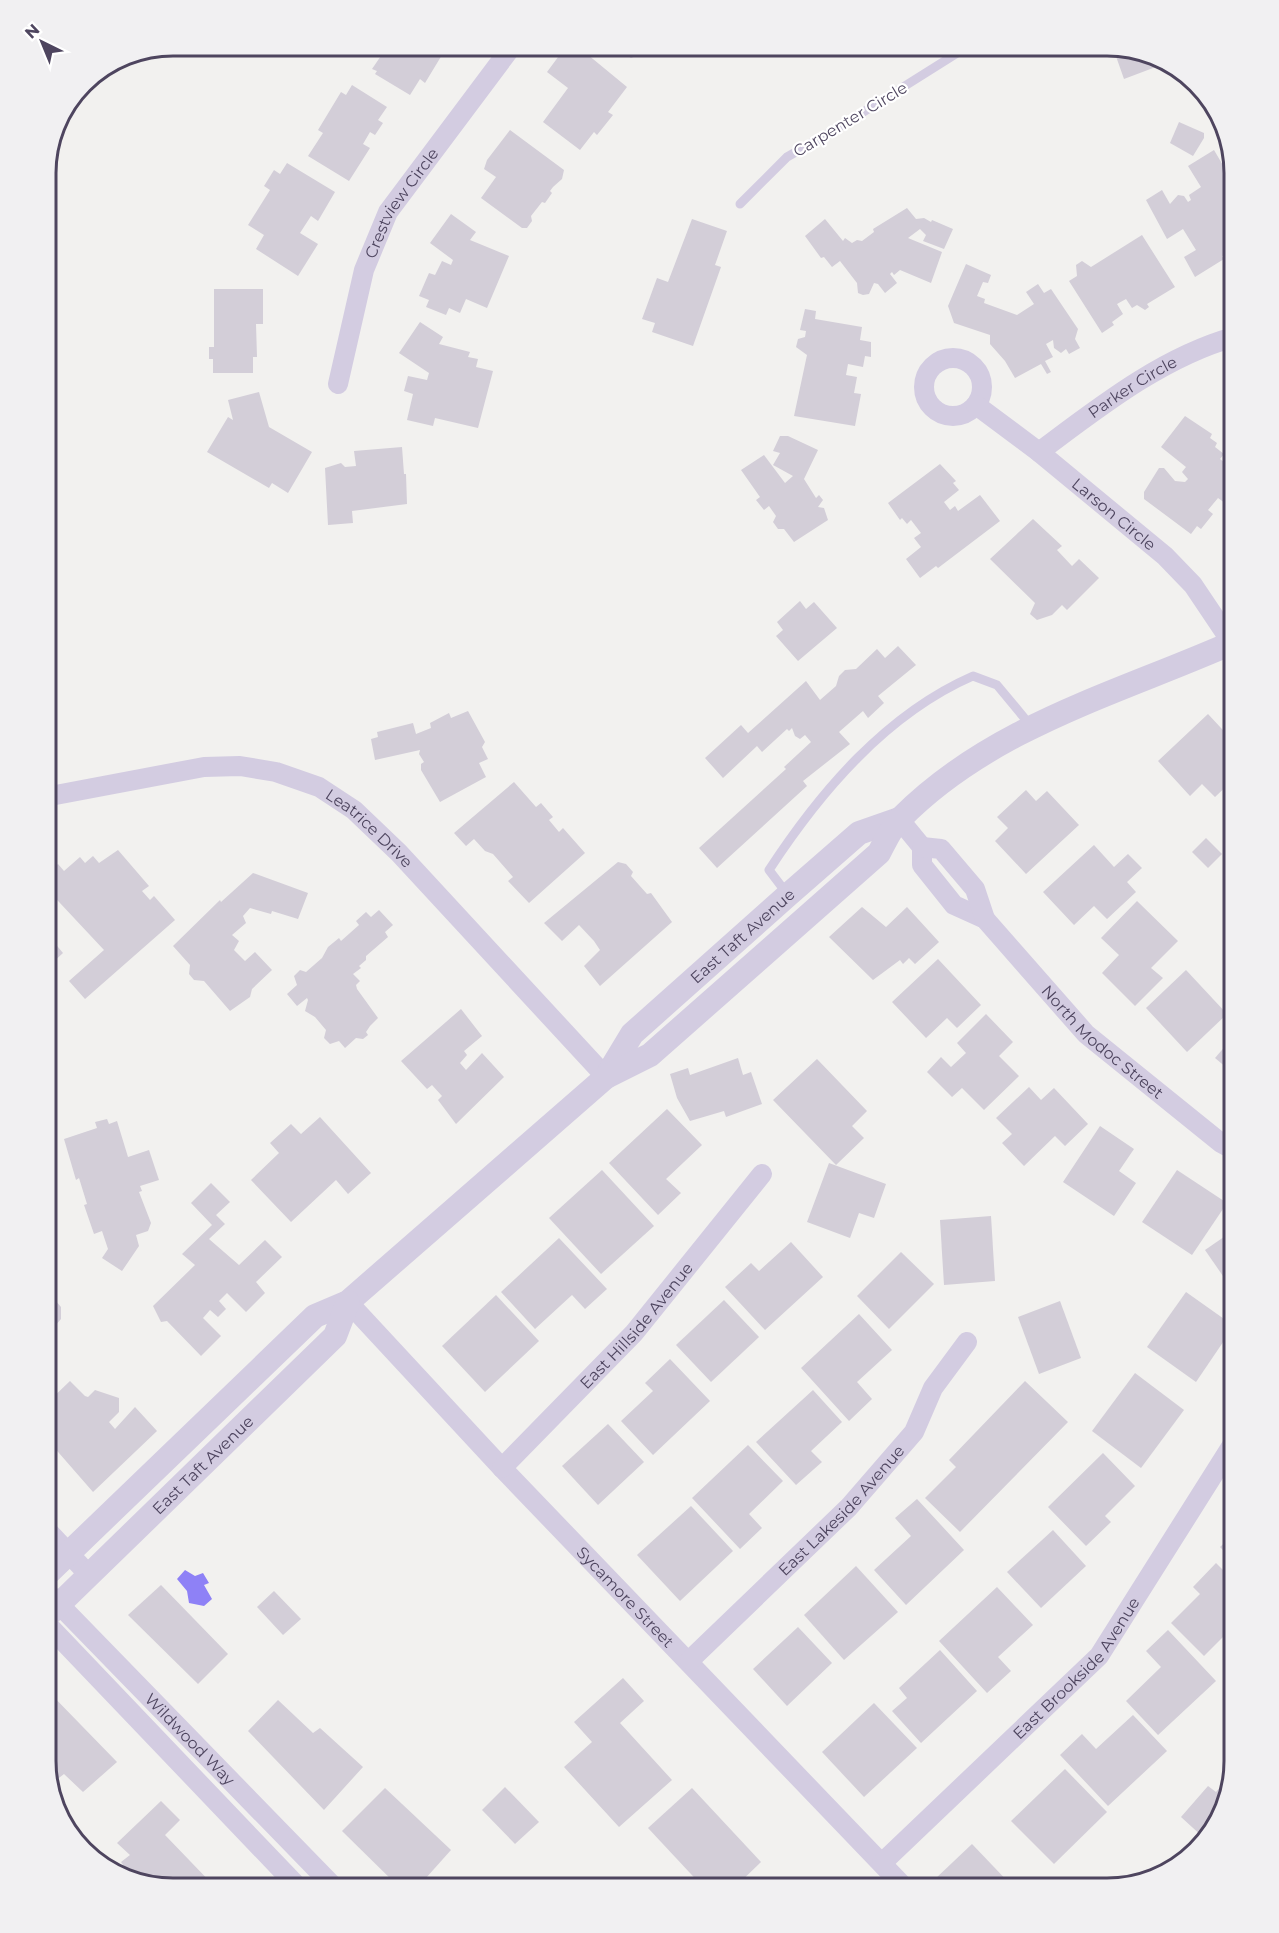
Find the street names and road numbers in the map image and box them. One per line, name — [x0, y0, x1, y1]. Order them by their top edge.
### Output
street label: Carpenter Circle — [790, 78, 911, 161]
street label: Crestview Circle — [361, 144, 443, 261]
street label: Parker Circle — [1085, 352, 1180, 422]
street label: Larson Circle — [1068, 474, 1160, 554]
street label: Leatrice Drive — [322, 785, 416, 872]
street label: East Taft Avenue — [687, 885, 799, 988]
street label: North Modoc Street — [1038, 981, 1168, 1103]
street label: East Hillside Avenue — [576, 1259, 697, 1393]
street label: East Taft Avenue — [149, 1412, 257, 1518]
street label: East Lakeside Avenue — [775, 1441, 908, 1580]
street label: Sycamore Street — [573, 1543, 678, 1652]
street label: East Brookside Avenue — [1009, 1594, 1144, 1743]
street label: Wildwood Way — [141, 1690, 239, 1790]

